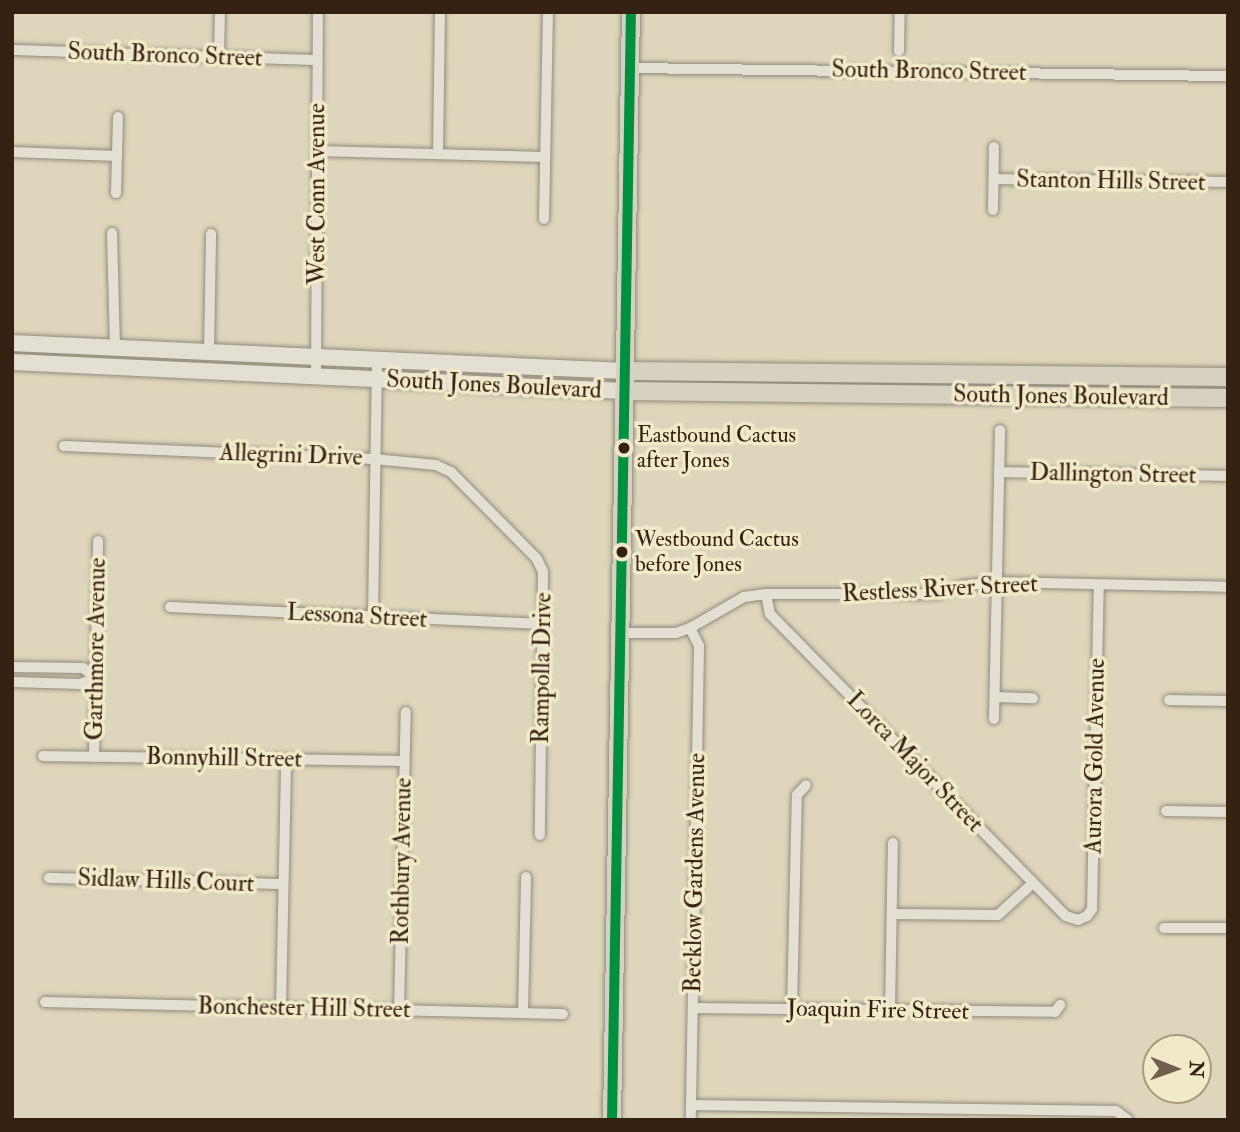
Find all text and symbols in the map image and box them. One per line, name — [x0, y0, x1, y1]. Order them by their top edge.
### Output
street label: South Bronco Street — [67, 37, 263, 73]
street label: South Bronco Street — [831, 55, 1027, 87]
street label: West Conn Avenue — [303, 103, 331, 285]
street label: Stanton Hills Street — [1016, 165, 1206, 197]
street label: South Jones Boulevard — [386, 365, 602, 405]
street label: South Jones Boulevard — [953, 380, 1169, 412]
place label: Eastbound Cactus after Jones — [637, 422, 796, 474]
street label: Allegrini Drive — [219, 438, 363, 472]
marker: Eastbound Cactus after Jones — [617, 441, 631, 455]
street label: Dallington Street — [1029, 458, 1197, 490]
place label: Westbound Cactus before Jones — [635, 526, 799, 578]
marker: Westbound Cactus before Jones — [615, 545, 629, 559]
street label: Garthmore Avenue — [80, 557, 112, 741]
street label: Restless River Street — [841, 569, 1039, 609]
street label: Rampolla Drive — [526, 592, 558, 744]
street label: Lessona Street — [286, 598, 428, 634]
street label: Aurora Gold Avenue — [1079, 658, 1111, 854]
street label: Lorca Major Street — [841, 686, 989, 838]
street label: Bonnyhill Street — [146, 742, 302, 774]
street label: Becklow Gardens Avenue — [679, 753, 711, 993]
street label: Rothbury Avenue — [386, 777, 418, 945]
street label: Sidlaw Hills Court — [77, 864, 255, 898]
street label: Bonchester Hill Street — [197, 992, 411, 1024]
street label: Joaquin Fire Street — [787, 994, 969, 1026]
north arrow — [1142, 1034, 1212, 1104]
text: N — [1184, 1061, 1208, 1078]

